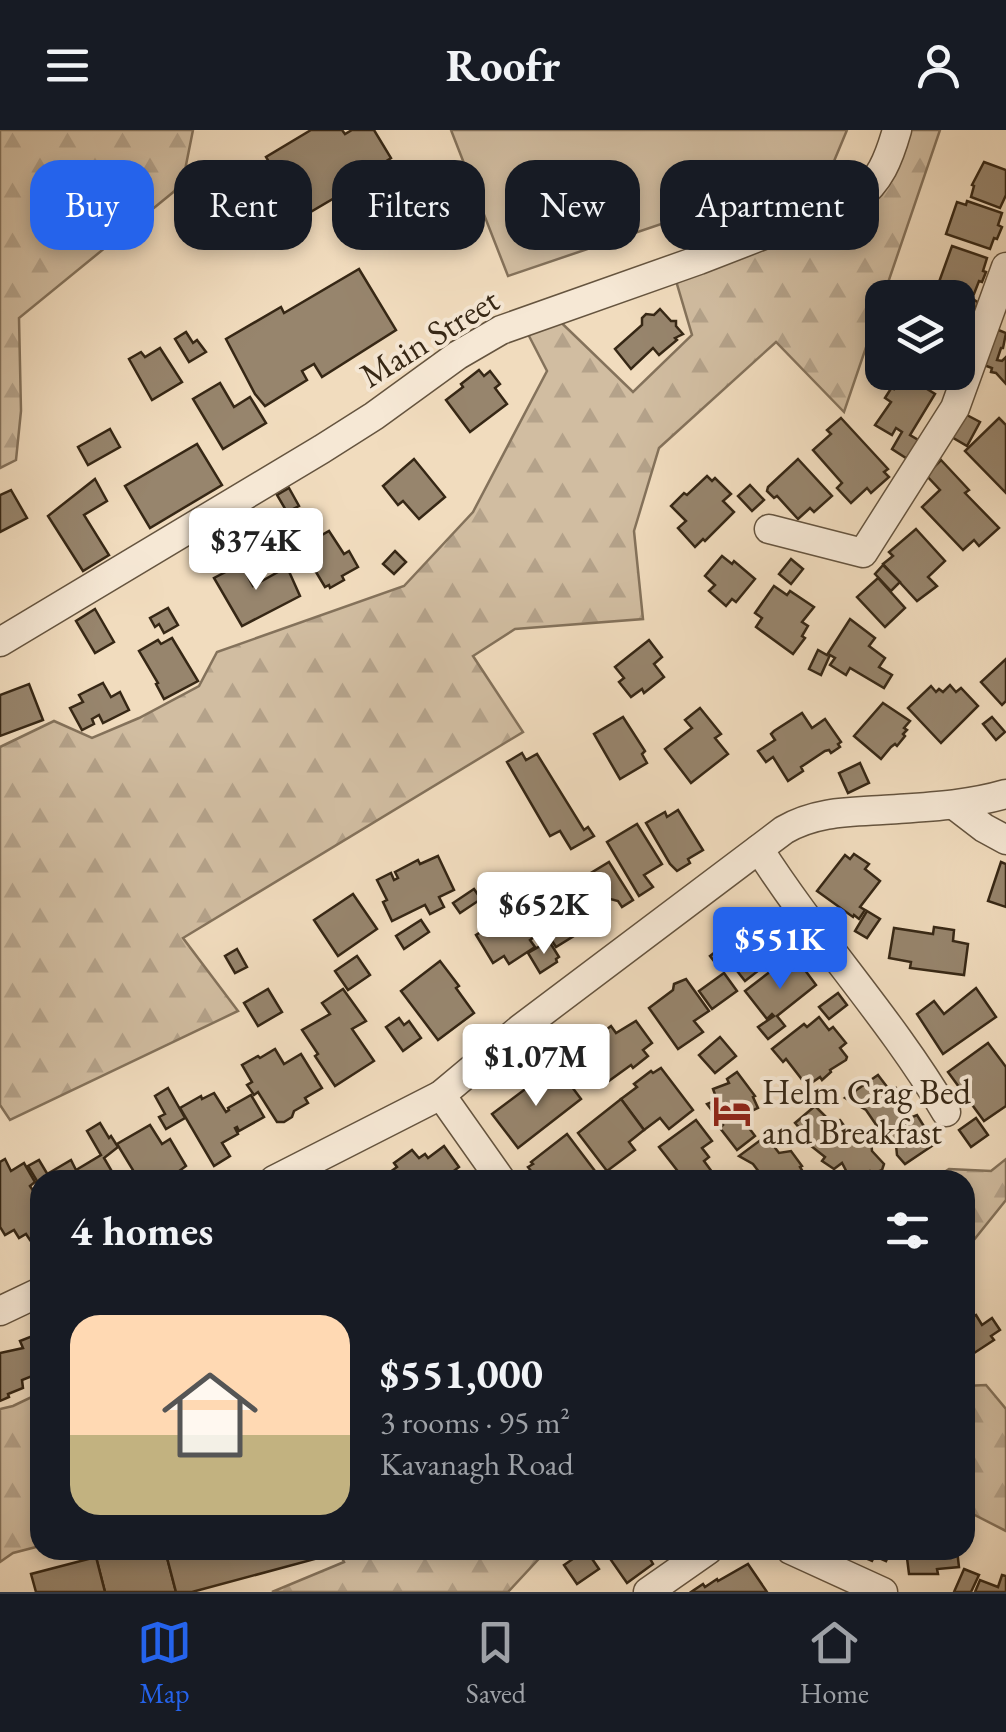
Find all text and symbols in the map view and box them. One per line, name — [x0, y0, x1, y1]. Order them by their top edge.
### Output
text: Roofr — [446, 36, 560, 94]
icon: menu — [40, 38, 95, 93]
icon: person — [911, 38, 966, 93]
chip: Buy — [30, 160, 154, 250]
chip: Rent — [174, 160, 312, 250]
chip: Filters — [332, 160, 485, 250]
chip: New — [505, 160, 640, 250]
chip: Apartment — [660, 160, 879, 250]
street label: Main Street — [351, 277, 507, 397]
map controls — [865, 280, 975, 390]
button: layers — [865, 280, 975, 390]
pin: $374K — [186, 508, 326, 593]
text: $374K — [211, 519, 301, 561]
pin: $652K — [474, 872, 614, 957]
text: $652K — [499, 883, 589, 925]
pin: $551K — [710, 907, 850, 992]
text: $551K — [735, 918, 825, 960]
pin: $1.07M — [455, 1024, 617, 1109]
text: $1.07M — [485, 1035, 587, 1077]
place label: Helm Crag Bed and Breakfast — [762, 1069, 971, 1154]
hotel icon: Helm Crag Bed and Breakfast — [711, 1090, 753, 1132]
text: 4 homes — [70, 1203, 213, 1258]
icon: filters — [880, 1203, 935, 1258]
text: $551,000 — [380, 1346, 543, 1401]
icon: home — [150, 1355, 270, 1475]
text: 3 rooms · 95 m² — [380, 1401, 570, 1443]
text: Kavanagh Road — [380, 1443, 574, 1485]
tab: Map — [137, 1615, 192, 1711]
tab: Saved — [466, 1615, 526, 1711]
tab: Home — [800, 1615, 869, 1711]

